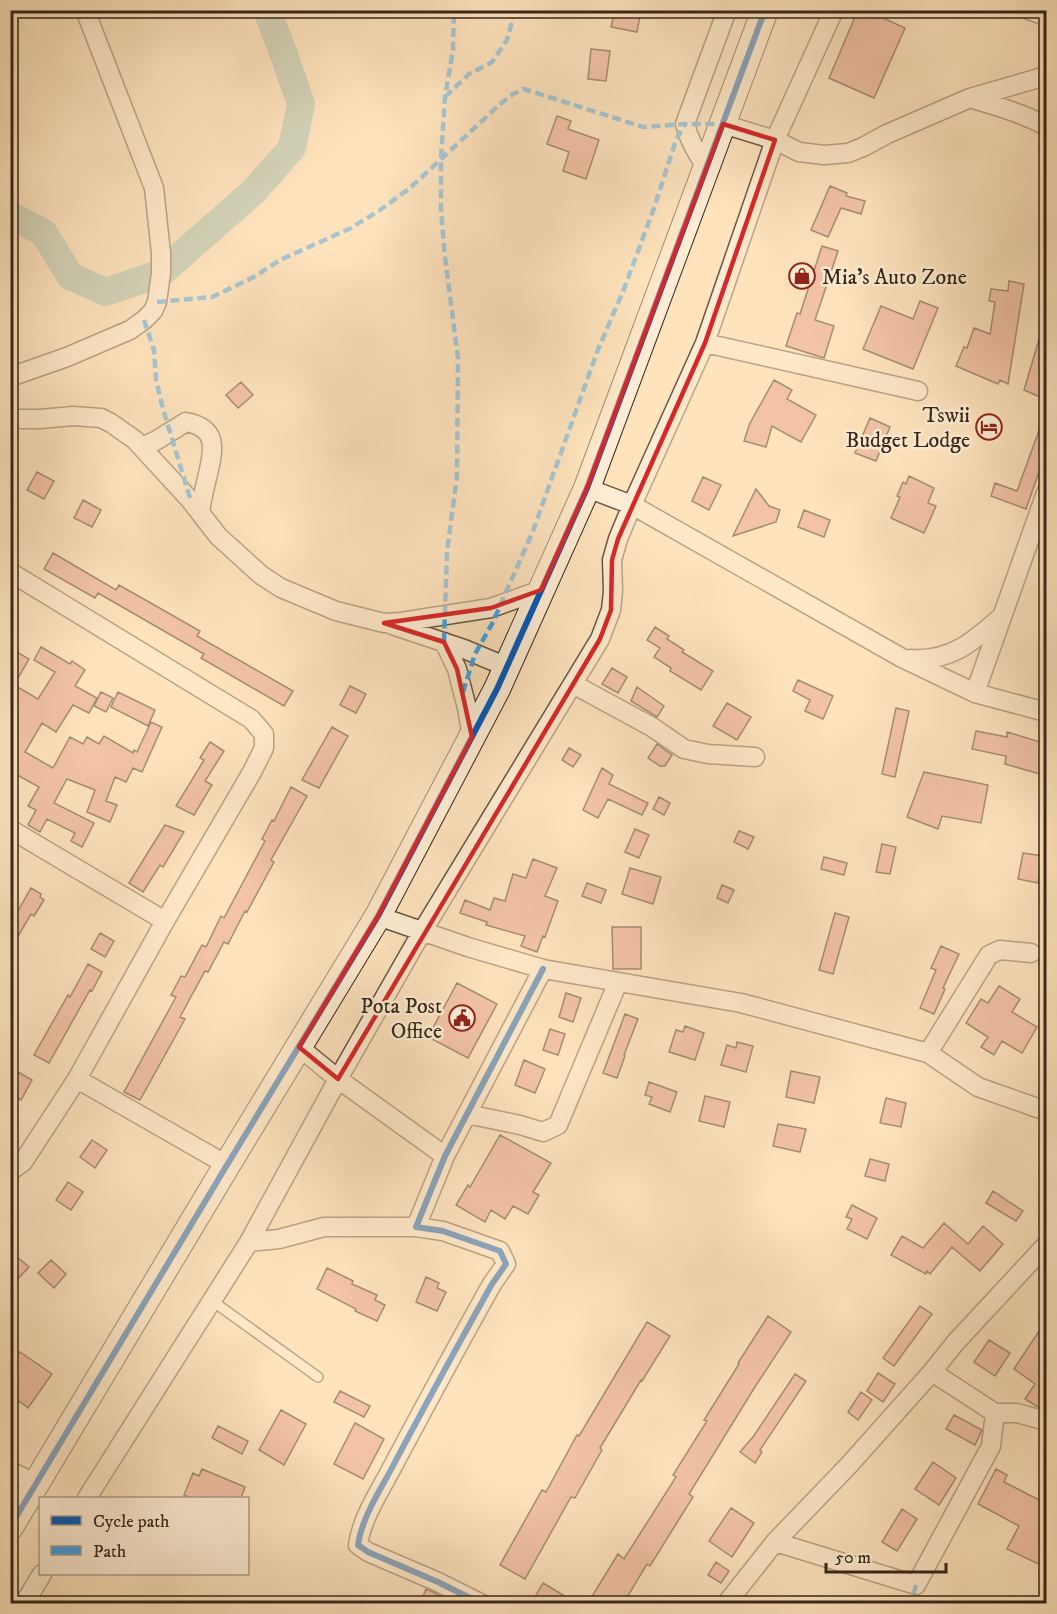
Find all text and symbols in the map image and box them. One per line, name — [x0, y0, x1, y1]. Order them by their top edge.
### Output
shop icon: Mia's Auto Zone — [787, 261, 817, 291]
place label: Mia's Auto Zone — [822, 264, 967, 291]
place label: Tswii Budget Lodge — [846, 402, 970, 454]
hotel icon: Tswii Budget Lodge — [974, 412, 1004, 442]
place label: Pota Post Office — [360, 993, 442, 1045]
public building icon: Pota Post Office — [447, 1003, 477, 1033]
legend — [39, 1497, 249, 1575]
text: Cycle path — [93, 1511, 170, 1533]
scale bar — [826, 1536, 946, 1574]
text: Path — [93, 1541, 127, 1563]
text: 50 m — [835, 1547, 871, 1569]

